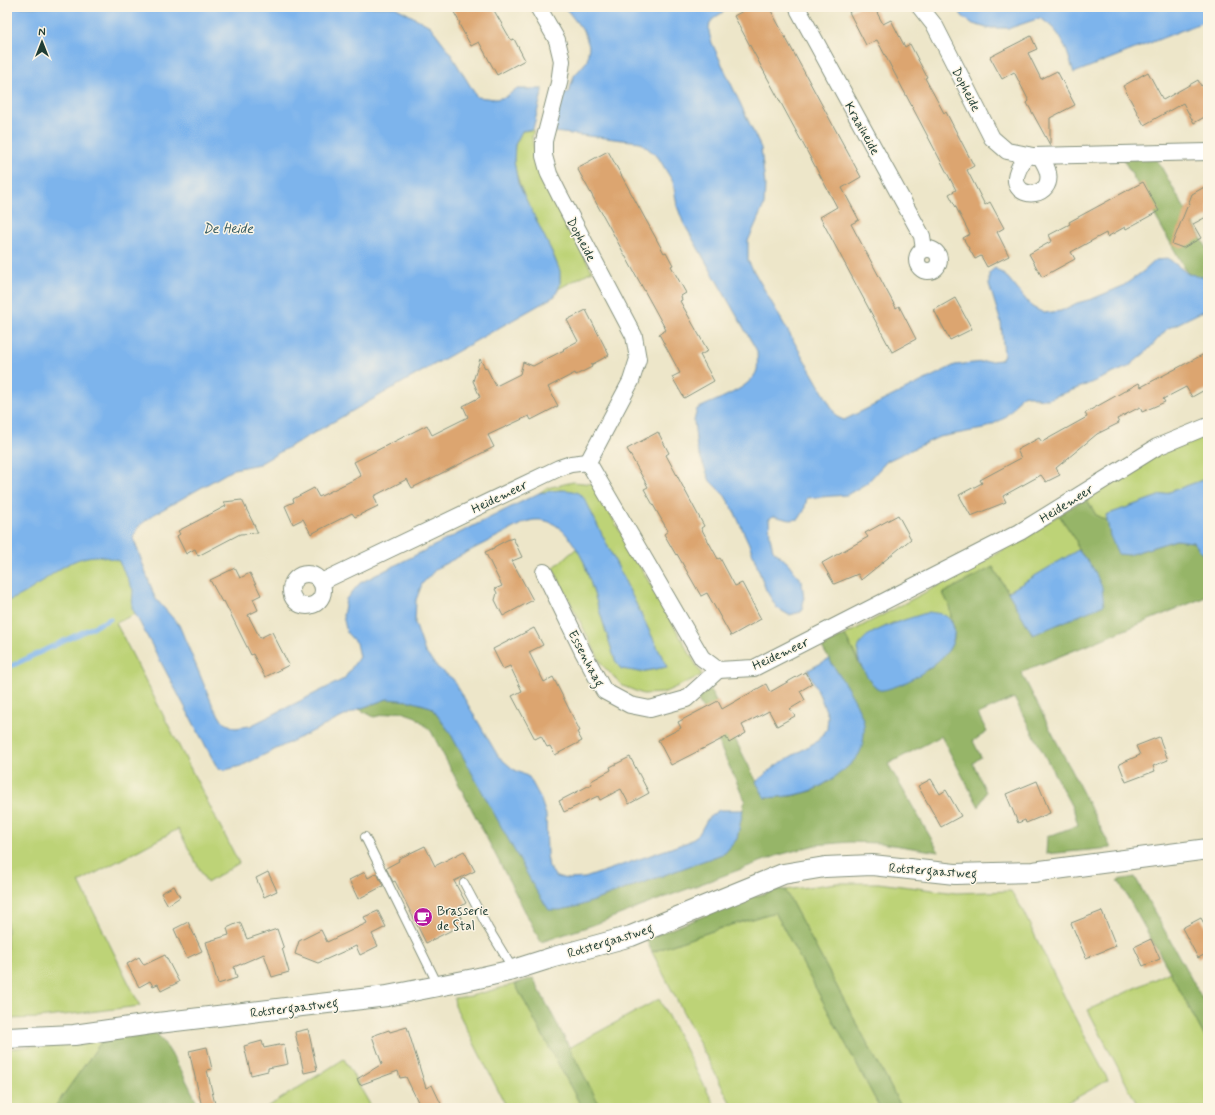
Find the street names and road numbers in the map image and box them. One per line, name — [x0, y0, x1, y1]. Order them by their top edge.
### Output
street label: Dopheide — [947, 65, 984, 115]
street label: Kraaiheide — [840, 99, 883, 158]
street label: Dopheide — [562, 215, 599, 265]
street label: Heidemeer — [469, 476, 531, 518]
street label: Heidemeer — [1037, 481, 1098, 527]
street label: Essenhaag — [562, 627, 608, 691]
street label: Heidemeer — [750, 634, 812, 675]
street label: Rotstergaastweg — [888, 860, 978, 885]
street label: Rotstergaastweg — [566, 920, 656, 964]
street label: Rotstergaastweg — [249, 995, 339, 1024]

